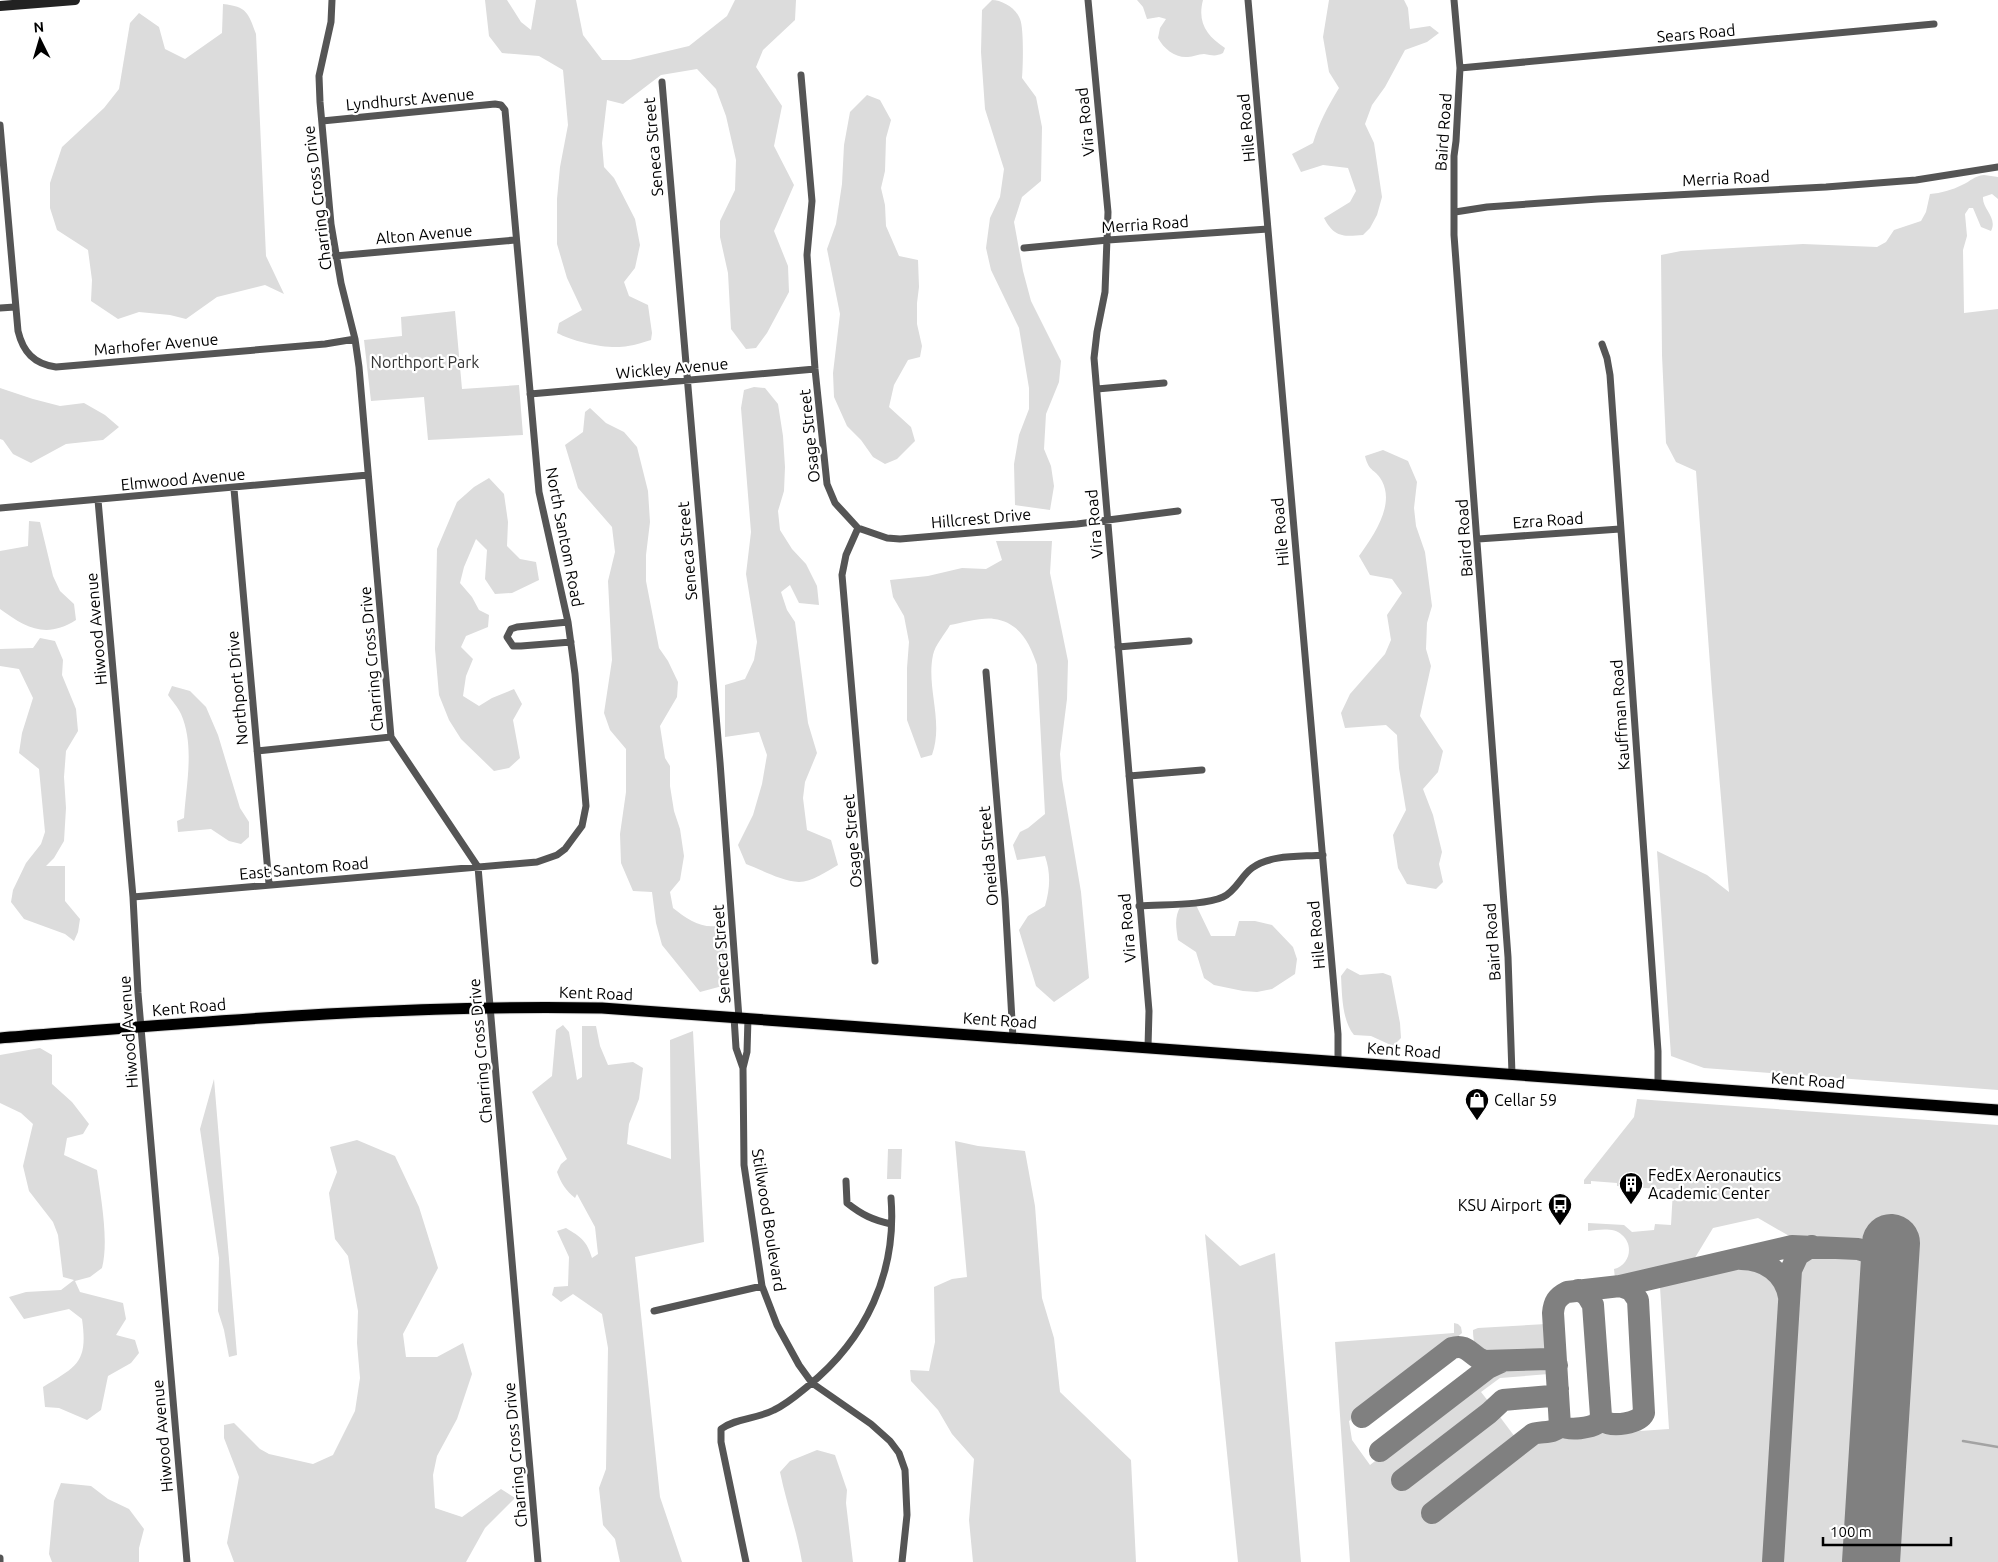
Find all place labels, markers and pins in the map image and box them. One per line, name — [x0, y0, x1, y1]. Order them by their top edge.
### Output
shop icon: Cellar 59 — [1464, 1087, 1490, 1121]
place label: Cellar 59 — [1494, 1091, 1557, 1109]
place label: FedEx Aeronautics Academic Center — [1648, 1166, 1781, 1202]
building icon: FedEx Aeronautics Academic Center — [1618, 1171, 1644, 1205]
bus stop icon: KSU Airport — [1547, 1192, 1573, 1226]
place label: KSU Airport — [1458, 1196, 1543, 1214]

